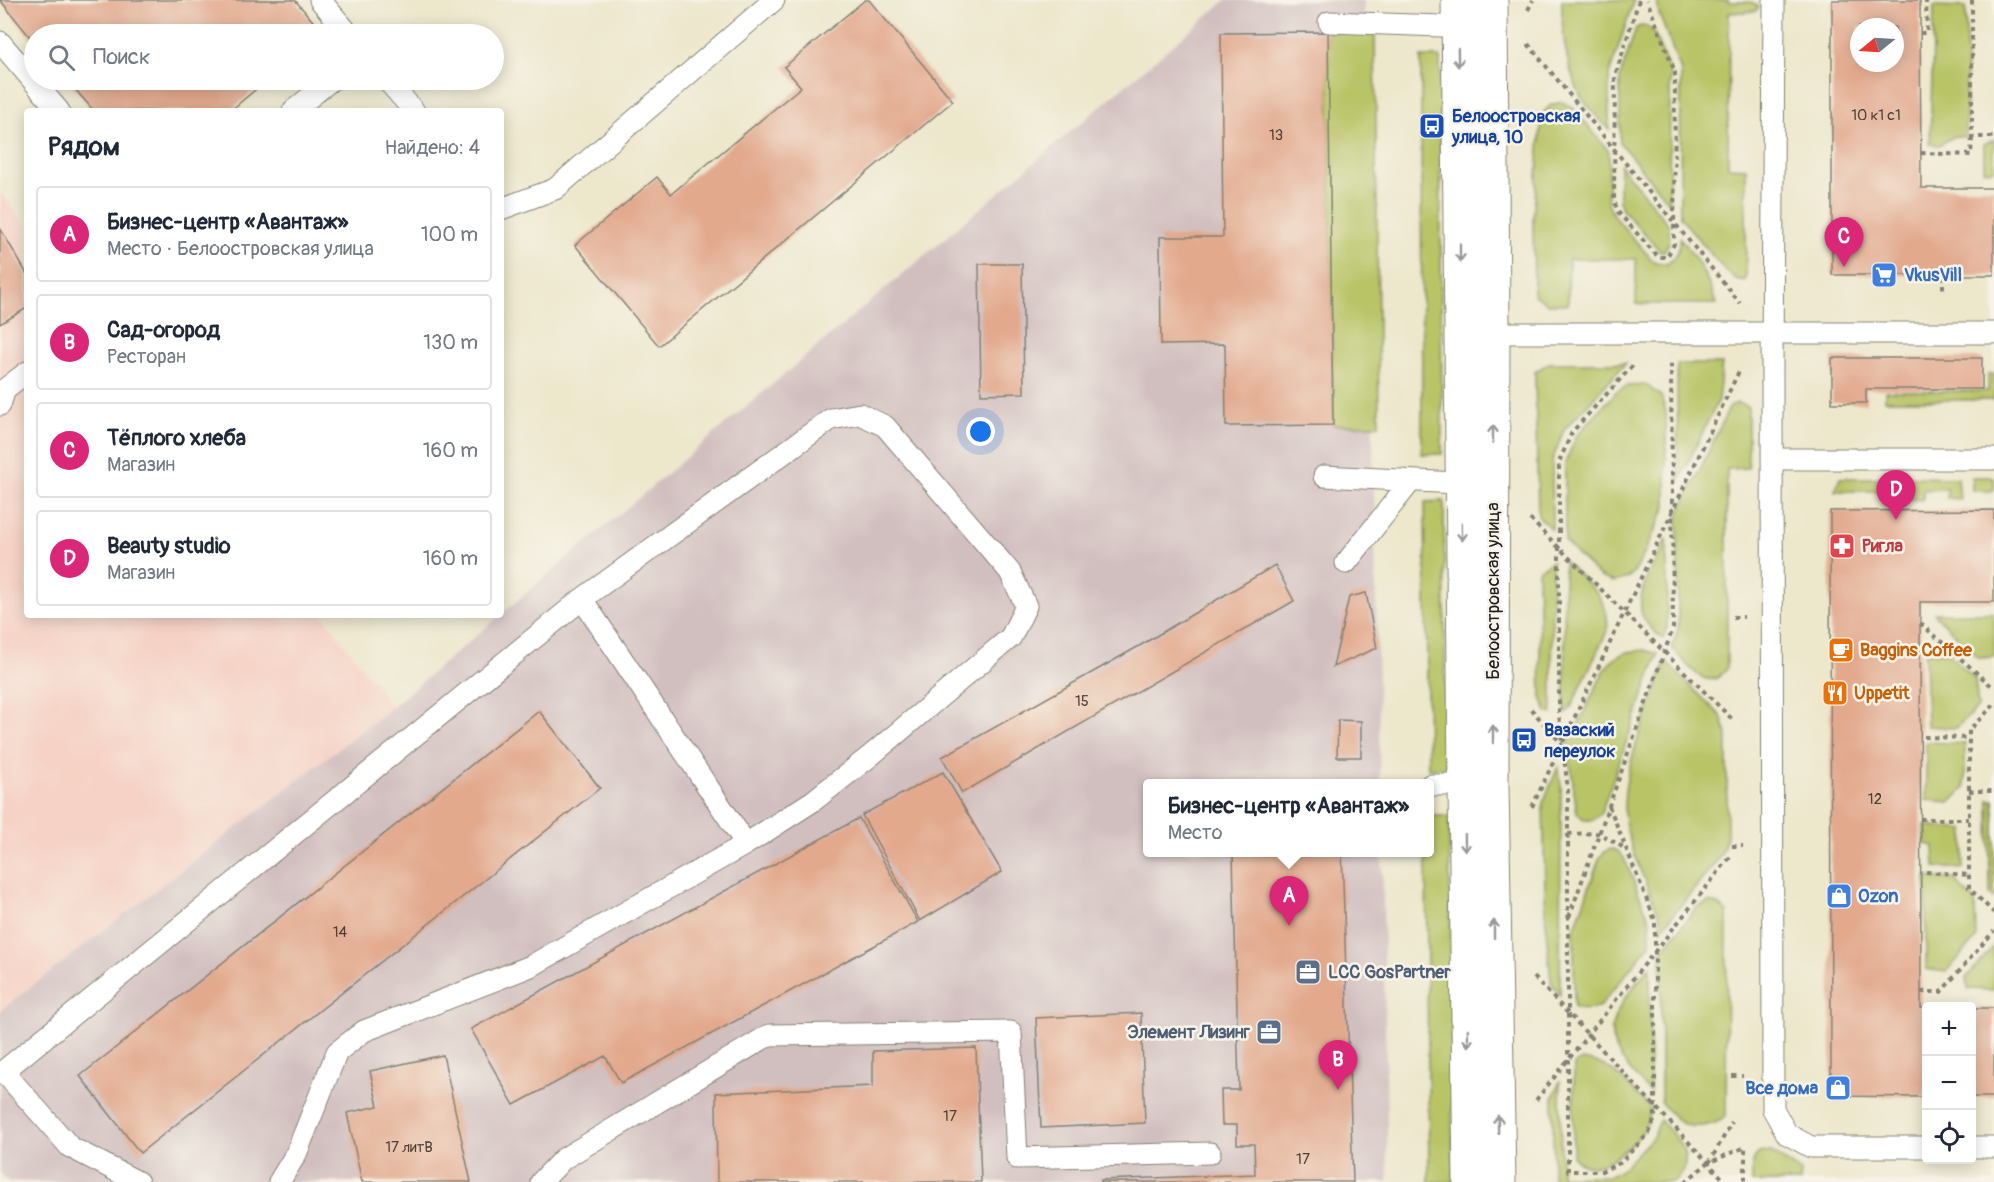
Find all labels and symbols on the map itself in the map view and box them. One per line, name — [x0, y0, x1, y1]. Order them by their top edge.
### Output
north arrow — [1850, 18, 1904, 72]
one-way arrow — [1452, 48, 1464, 68]
place label: Белоостровская улица, 10 — [1451, 105, 1581, 149]
house number: 10 к1 с1 — [1851, 106, 1901, 125]
bus stop icon: Белоостровская улица, 10 — [1417, 111, 1447, 141]
house number: 13 — [1269, 126, 1283, 145]
pin: C — [1824, 218, 1864, 267]
one-way arrow — [1454, 243, 1466, 263]
supermarket icon: VkusVill — [1869, 260, 1899, 290]
place label: VkusVill — [1904, 264, 1962, 287]
your location — [966, 417, 995, 446]
one-way arrow — [1487, 424, 1499, 444]
pin: D — [1876, 470, 1916, 520]
street label: Белоостровская улица — [1482, 502, 1505, 680]
one-way arrow — [1456, 522, 1468, 542]
pharmacy icon: Ригла — [1827, 531, 1857, 561]
place label: Ригла — [1862, 535, 1904, 558]
cafe icon: Baggins Coffee — [1826, 635, 1856, 665]
place label: Baggins Coffee — [1860, 639, 1973, 662]
restaurant icon: Uppetit — [1820, 678, 1850, 708]
place label: Uppetit — [1854, 682, 1910, 705]
house number: 15 — [1075, 692, 1089, 711]
place label: Вазаский переулок — [1544, 719, 1616, 763]
one-way arrow — [1487, 724, 1499, 744]
bus stop icon: Вазаский переулок — [1509, 725, 1539, 755]
house number: 12 — [1868, 790, 1882, 809]
one-way arrow — [1460, 833, 1471, 853]
pin: A — [1270, 876, 1308, 926]
shop icon: Ozon — [1824, 881, 1854, 911]
place label: Ozon — [1858, 885, 1898, 908]
one-way arrow — [1488, 919, 1500, 939]
house number: 14 — [333, 923, 348, 942]
office icon: LCC GosPartner — [1293, 957, 1323, 987]
place label: LCC GosPartner — [1328, 961, 1451, 984]
office icon: Элемент Лизинг — [1254, 1017, 1284, 1047]
place label: Элемент Лизинг — [1128, 1021, 1251, 1044]
one-way arrow — [1462, 1028, 1474, 1048]
pin: B — [1318, 1040, 1358, 1090]
shop icon: Все дома — [1823, 1073, 1853, 1103]
place label: Все дома — [1745, 1077, 1819, 1100]
house number: 17 — [943, 1107, 957, 1126]
one-way arrow — [1492, 1114, 1504, 1134]
house number: 17 литВ — [385, 1138, 433, 1157]
house number: 17 — [1296, 1150, 1310, 1169]

